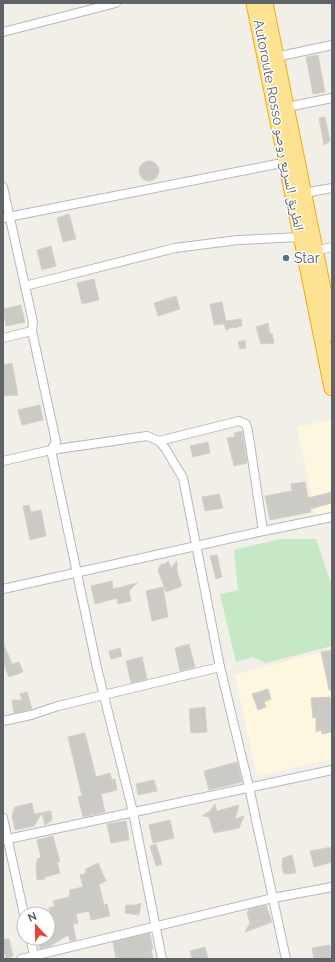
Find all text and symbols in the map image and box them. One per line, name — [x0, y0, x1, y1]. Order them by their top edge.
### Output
street label: Autoroute Rosso الطريق السريع روصو — [249, 18, 307, 232]
place label: Star — [294, 250, 320, 266]
marker: Star — [281, 253, 291, 263]
north arrow — [16, 906, 56, 946]
text: N — [26, 910, 39, 925]

